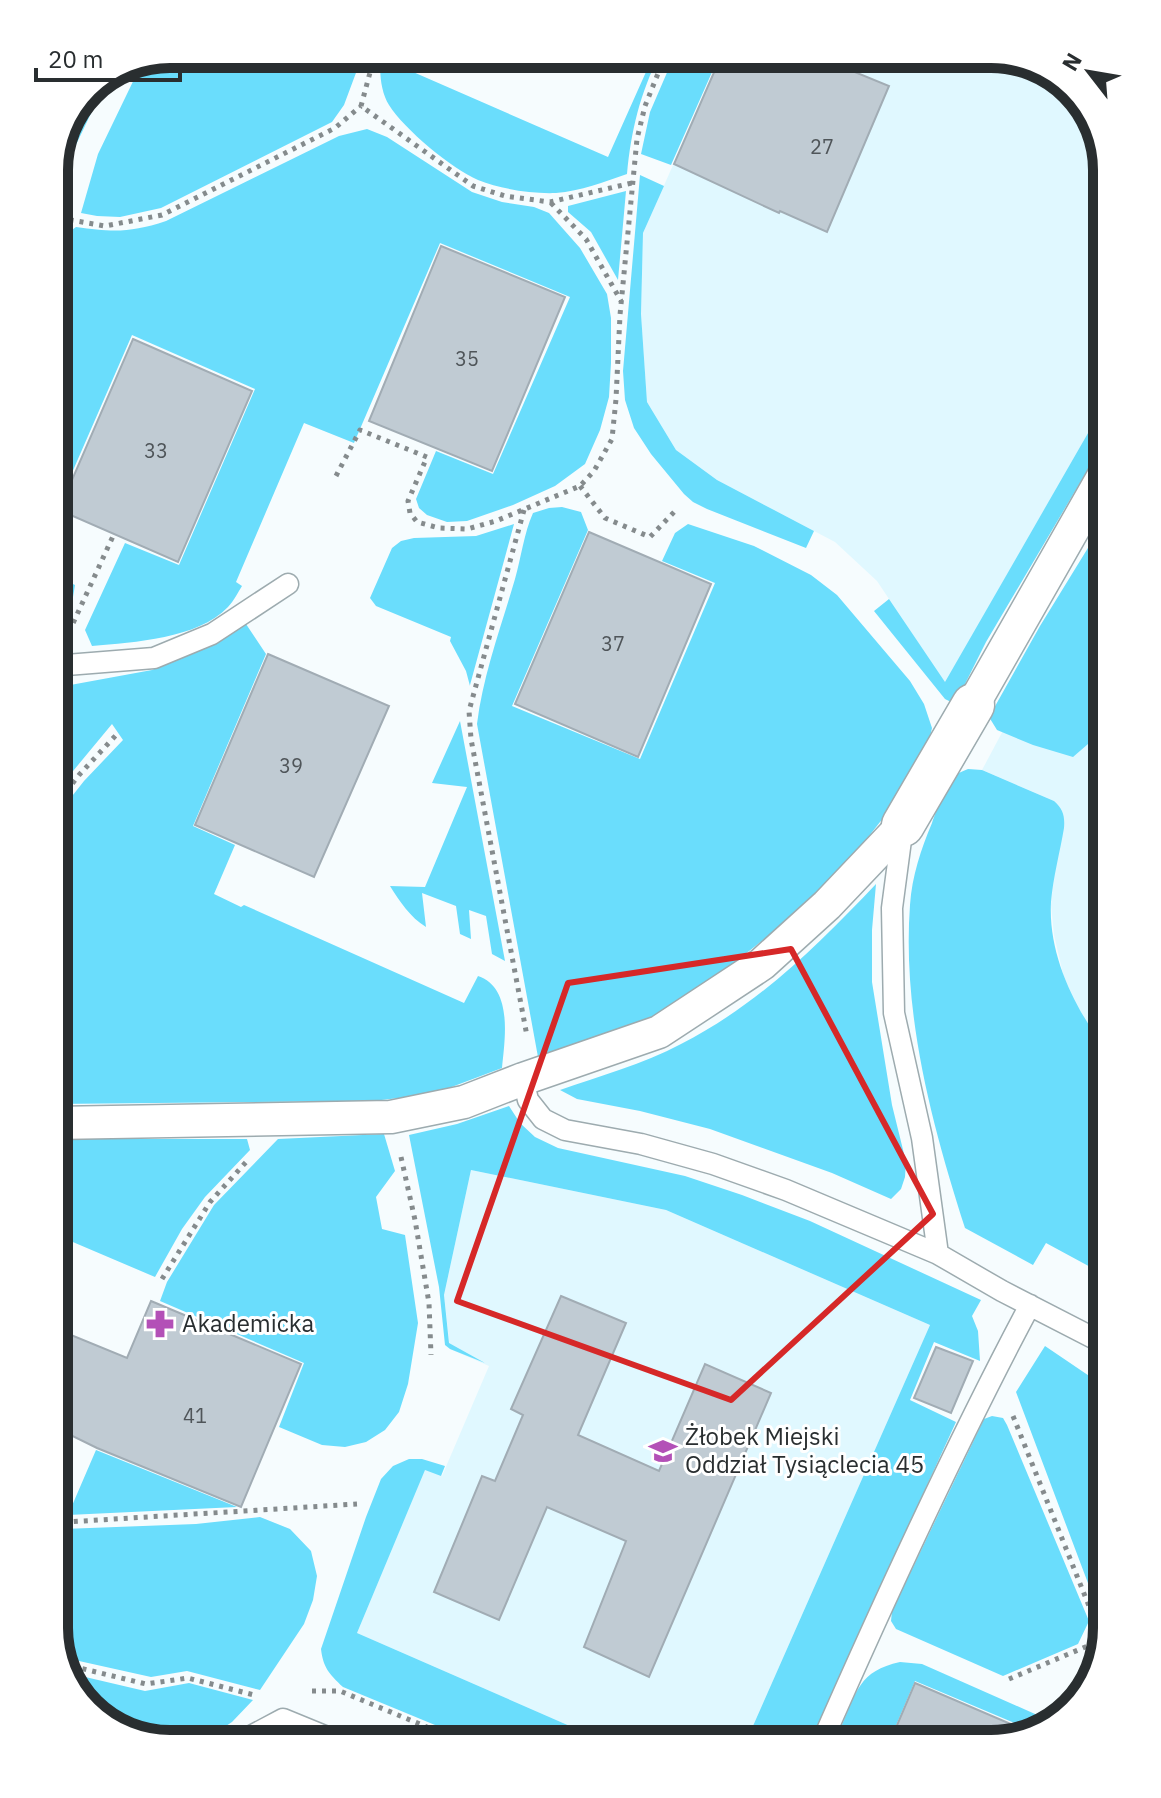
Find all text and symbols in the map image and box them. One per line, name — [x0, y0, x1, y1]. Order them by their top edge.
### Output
scale bar — [36, 32, 180, 82]
north arrow — [1049, 32, 1129, 112]
text: 20 m — [48, 43, 103, 75]
text: N — [1055, 47, 1088, 76]
house number: 27 — [810, 133, 834, 160]
house number: 35 — [455, 345, 479, 372]
house number: 33 — [144, 437, 168, 464]
house number: 37 — [601, 630, 625, 657]
house number: 39 — [279, 752, 303, 779]
place label: Akademicka — [182, 1307, 314, 1339]
pharmacy icon: Akademicka — [145, 1309, 175, 1339]
house number: 41 — [183, 1402, 207, 1429]
place label: Żłobek Miejski Oddział Tysiąclecia 45 — [685, 1420, 924, 1480]
school or university icon: Żłobek Miejski Oddział Tysiąclecia 45 — [648, 1436, 678, 1466]

